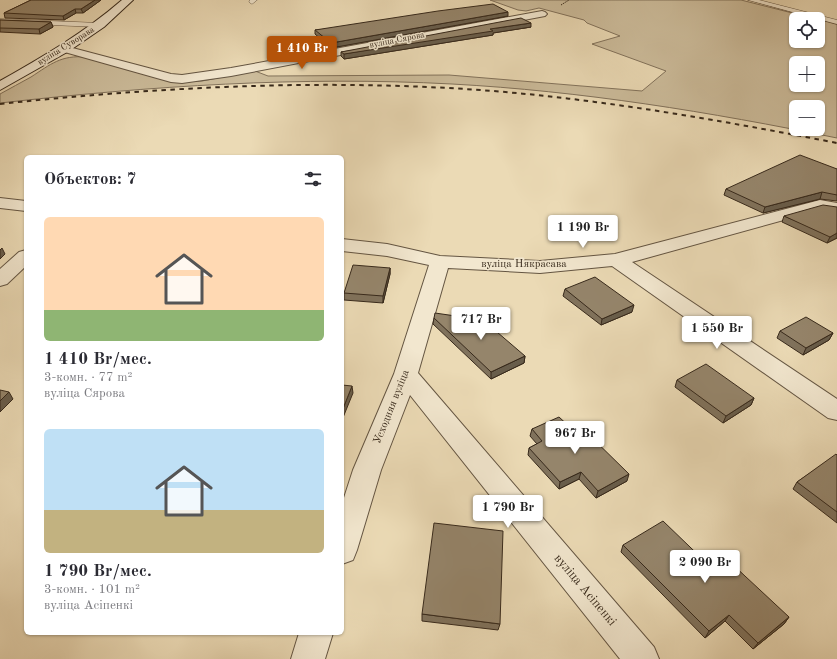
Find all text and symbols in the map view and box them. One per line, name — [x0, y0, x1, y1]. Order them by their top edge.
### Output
map controls — [789, 12, 825, 136]
button: locate — [789, 12, 825, 48]
street label: вуліца Суворава — [36, 25, 96, 67]
street label: вуліца Сярова — [369, 30, 426, 50]
pin: 1 410 Br — [261, 36, 343, 70]
text: 1 410 Br — [276, 42, 328, 55]
button: + — [789, 56, 825, 92]
button: − — [789, 100, 825, 136]
icon: filters — [302, 168, 324, 190]
text: Объектов: 7 — [44, 171, 136, 188]
pin: 1 190 Br — [542, 215, 624, 249]
text: 1 190 Br — [557, 221, 609, 234]
icon: home — [148, 243, 220, 315]
street label: вуліца Някрасава — [481, 259, 567, 270]
pin: 717 Br — [448, 307, 514, 341]
text: 717 Br — [460, 313, 502, 326]
pin: 1 550 Br — [676, 316, 758, 350]
text: 1 550 Br — [691, 322, 743, 335]
text: 1 410 Br/мес. — [44, 351, 152, 368]
street label: Усходняя вуліца — [372, 368, 412, 446]
text: 3-комн. · 77 m² — [44, 371, 132, 384]
text: вуліца Сярова — [44, 387, 125, 400]
pin: 967 Br — [542, 421, 608, 455]
text: 967 Br — [554, 427, 596, 440]
icon: home — [148, 455, 220, 527]
pin: 1 790 Br — [467, 495, 549, 529]
text: 1 790 Br — [482, 501, 534, 514]
pin: 2 090 Br — [664, 550, 746, 584]
street label: вуліца Асіпенкі — [551, 552, 619, 629]
text: 2 090 Br — [679, 556, 731, 569]
text: 1 790 Br/мес. — [44, 563, 152, 580]
text: 3-комн. · 101 m² — [44, 583, 140, 596]
text: вуліца Асіпенкі — [44, 599, 133, 612]

